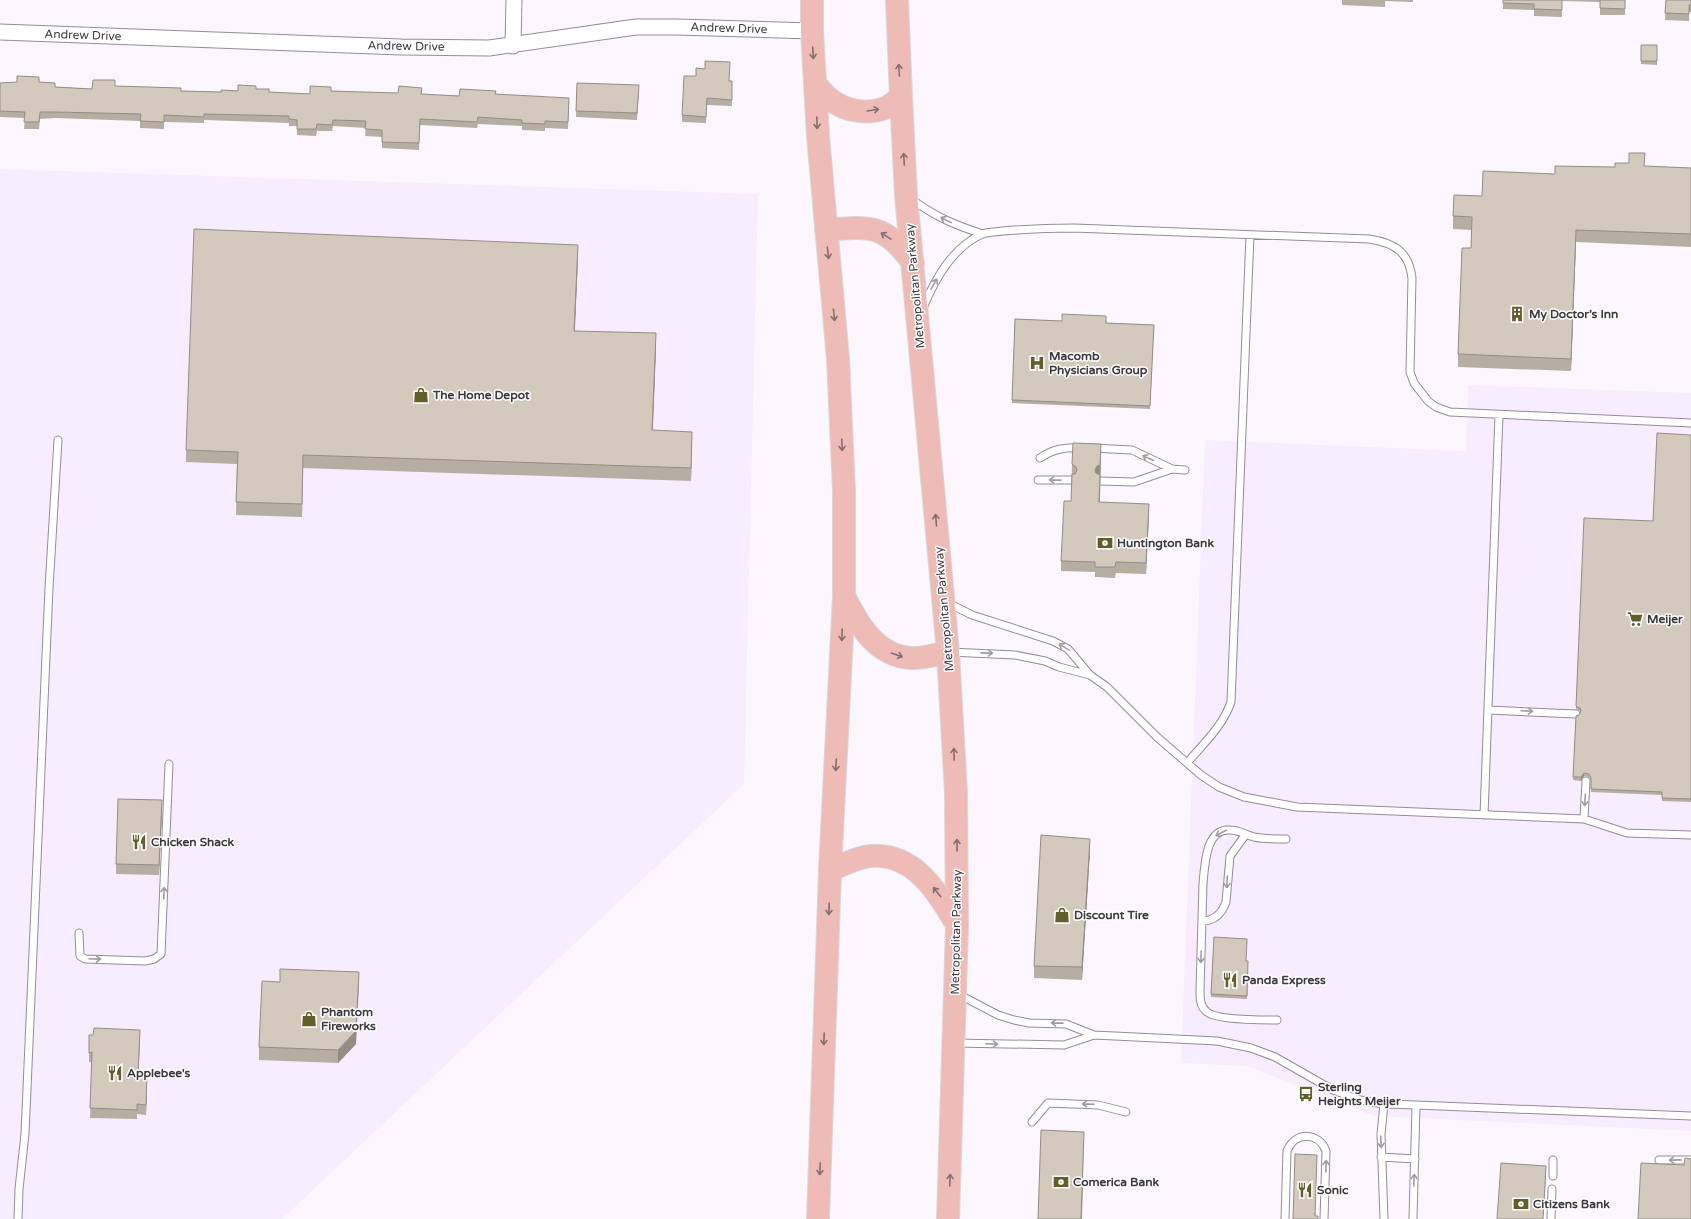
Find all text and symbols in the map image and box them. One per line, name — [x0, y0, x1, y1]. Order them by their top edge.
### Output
street label: Andrew Drive — [690, 20, 768, 36]
street label: Andrew Drive — [44, 27, 122, 43]
street label: Andrew Drive — [367, 38, 445, 54]
one-way arrow — [810, 46, 817, 59]
one-way arrow — [896, 64, 903, 77]
one-way arrow — [867, 106, 880, 114]
one-way arrow — [814, 116, 821, 129]
one-way arrow — [900, 153, 908, 166]
one-way arrow — [941, 216, 953, 223]
street label: Metropolitan Parkway — [903, 222, 927, 349]
one-way arrow — [881, 232, 892, 240]
one-way arrow — [824, 246, 832, 259]
one-way arrow — [930, 278, 938, 290]
building icon: My Doctor’s Inn — [1508, 305, 1526, 323]
place label: My Doctor’s Inn — [1529, 307, 1618, 322]
one-way arrow — [831, 308, 838, 321]
place label: Macomb Physicians Group — [1049, 349, 1148, 378]
hospital icon: Macomb Physicians Group — [1028, 354, 1046, 372]
shop icon: The Home Depot — [412, 386, 430, 404]
place label: The Home Depot — [432, 388, 530, 403]
one-way arrow — [838, 438, 846, 451]
one-way arrow — [1143, 454, 1155, 461]
one-way arrow — [1049, 476, 1062, 484]
one-way arrow — [932, 514, 940, 527]
bank icon: Huntington Bank — [1096, 534, 1114, 552]
place label: Huntington Bank — [1117, 536, 1214, 551]
street label: Metropolitan Parkway — [932, 545, 956, 672]
supermarket icon: Meijer — [1626, 610, 1644, 628]
place label: Meijer — [1647, 612, 1683, 627]
one-way arrow — [839, 628, 846, 641]
one-way arrow — [1058, 642, 1069, 651]
one-way arrow — [980, 649, 993, 657]
one-way arrow — [890, 651, 902, 659]
one-way arrow — [1520, 708, 1533, 715]
one-way arrow — [951, 748, 958, 761]
one-way arrow — [832, 758, 840, 771]
one-way arrow — [1581, 793, 1589, 806]
one-way arrow — [1215, 830, 1227, 837]
restaurant icon: Chicken Shack — [130, 833, 148, 851]
place label: Chicken Shack — [151, 835, 234, 849]
one-way arrow — [953, 839, 961, 852]
street label: Metropolitan Parkway — [948, 869, 964, 995]
one-way arrow — [1224, 875, 1231, 888]
one-way arrow — [160, 887, 168, 900]
one-way arrow — [933, 887, 941, 898]
one-way arrow — [825, 902, 833, 915]
shop icon: Discount Tire — [1053, 906, 1071, 924]
place label: Discount Tire — [1074, 908, 1149, 922]
one-way arrow — [1197, 950, 1204, 963]
one-way arrow — [88, 955, 101, 963]
restaurant icon: Panda Express — [1221, 971, 1239, 989]
place label: Panda Express — [1242, 973, 1326, 988]
place label: Phantom Fireworks — [321, 1005, 376, 1033]
shop icon: Phantom Fireworks — [300, 1010, 318, 1028]
one-way arrow — [1051, 1020, 1064, 1027]
one-way arrow — [821, 1032, 828, 1045]
one-way arrow — [985, 1040, 998, 1048]
restaurant icon: Applebee's — [106, 1064, 124, 1082]
place label: Applebee's — [127, 1066, 191, 1081]
place label: Sterling Heights Meijer — [1318, 1080, 1401, 1109]
bus stop icon: Sterling Heights Meijer — [1297, 1085, 1315, 1103]
one-way arrow — [1082, 1101, 1095, 1108]
one-way arrow — [1377, 1135, 1385, 1148]
one-way arrow — [1669, 1156, 1682, 1164]
one-way arrow — [1322, 1160, 1330, 1173]
one-way arrow — [816, 1162, 823, 1175]
bank icon: Comerica Bank — [1052, 1173, 1070, 1191]
one-way arrow — [946, 1174, 953, 1187]
one-way arrow — [1411, 1174, 1418, 1187]
place label: Comerica Bank — [1073, 1175, 1159, 1189]
restaurant icon: Sonic — [1296, 1181, 1314, 1199]
place label: Sonic — [1317, 1183, 1349, 1197]
bank icon: Citizens Bank — [1512, 1195, 1530, 1213]
place label: Citizens Bank — [1533, 1197, 1610, 1211]

